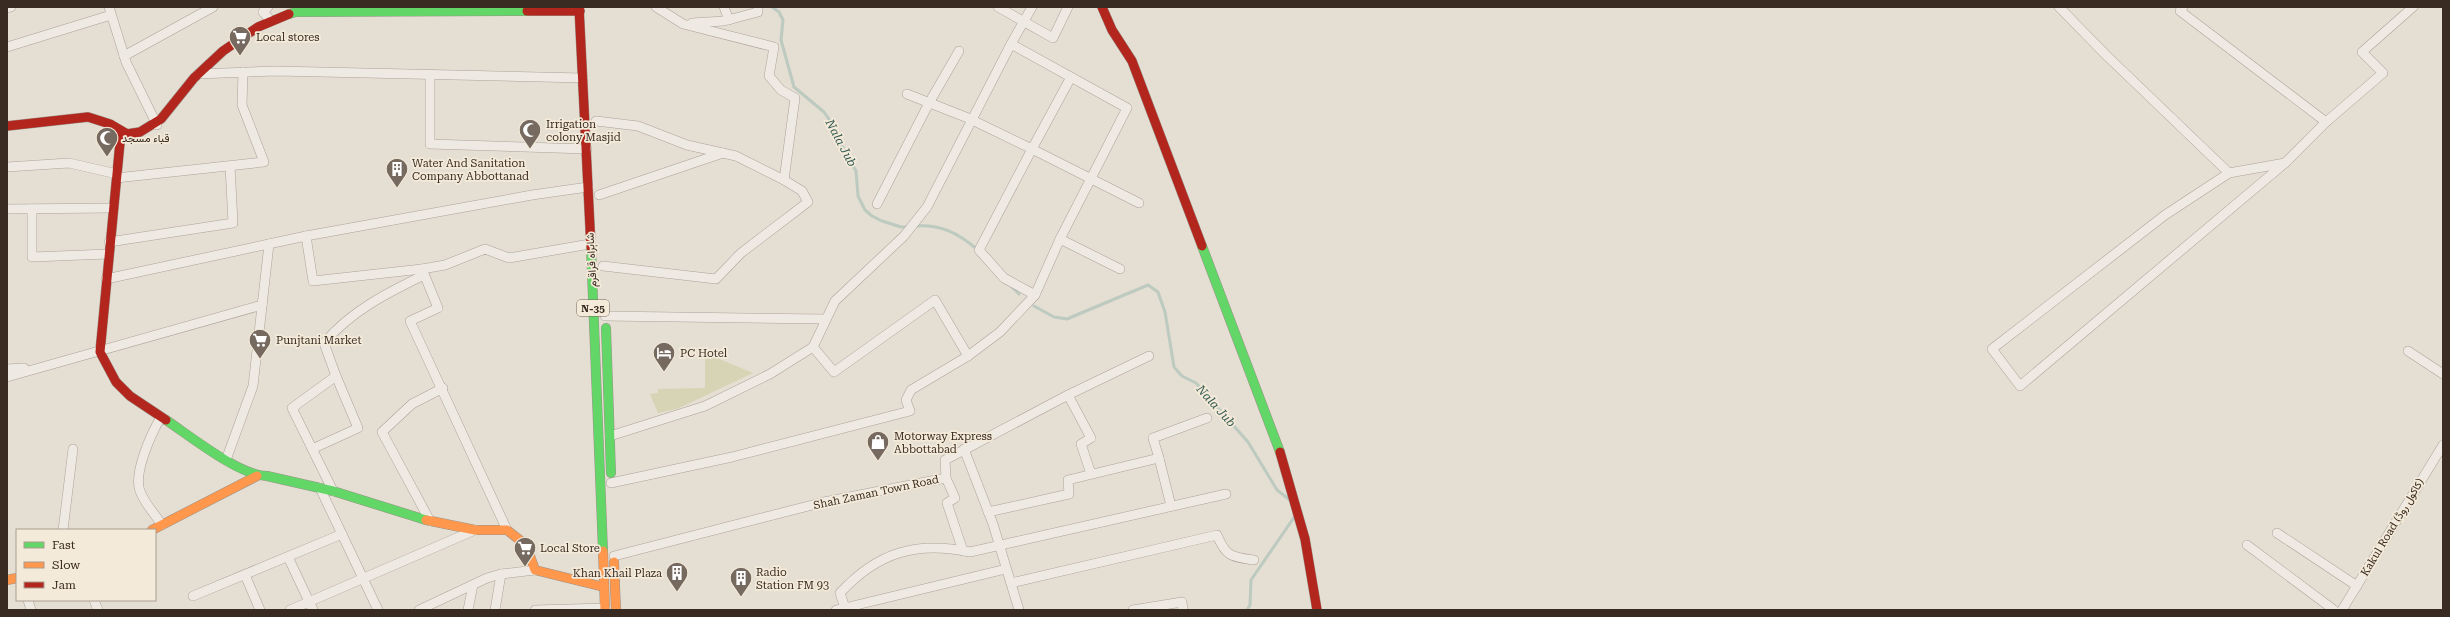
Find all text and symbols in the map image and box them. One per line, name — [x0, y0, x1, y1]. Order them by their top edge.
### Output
supermarket icon: Local stores — [227, 24, 253, 57]
place label: Local stores — [256, 31, 320, 44]
water label: Nala Jub — [822, 116, 859, 169]
mosque icon: Irrigation colony Masjid — [517, 117, 543, 150]
place label: Irrigation colony Masjid — [546, 118, 621, 144]
mosque icon: قباء مسجد — [94, 125, 120, 158]
place label: قباء مسجد — [122, 132, 169, 145]
building icon: Water And Sanitation Company Abbottanad — [384, 156, 410, 189]
place label: Water And Sanitation Company Abbottanad — [412, 157, 529, 183]
street label: شاہراہ قراقرم — [584, 232, 600, 288]
road number: N-35 — [577, 300, 609, 316]
supermarket icon: Punjtani Market — [247, 327, 273, 360]
place label: Punjtani Market — [276, 334, 362, 347]
hotel icon: PC Hotel — [651, 340, 677, 373]
place label: PC Hotel — [680, 347, 728, 360]
water label: Nala Jub — [1193, 381, 1238, 430]
shop icon: Motorway Express Abbottabad — [865, 429, 891, 462]
place label: Motorway Express Abbottabad — [894, 430, 992, 456]
street label: Shah Zaman Town Road — [812, 473, 940, 512]
street label: Kakul Road (کاکول روڈ) — [2358, 476, 2427, 579]
legend — [16, 529, 156, 601]
supermarket icon: Local Store — [512, 535, 538, 568]
text: Fast — [52, 538, 76, 552]
place label: Local Store — [540, 542, 600, 555]
text: Slow — [52, 558, 80, 572]
building icon: Khan Khail Plaza — [664, 560, 690, 593]
building icon: Radio Station FM 93 — [728, 565, 754, 598]
place label: Radio Station FM 93 — [756, 566, 829, 592]
place label: Khan Khail Plaza — [573, 567, 662, 580]
text: Jam — [52, 578, 76, 592]

